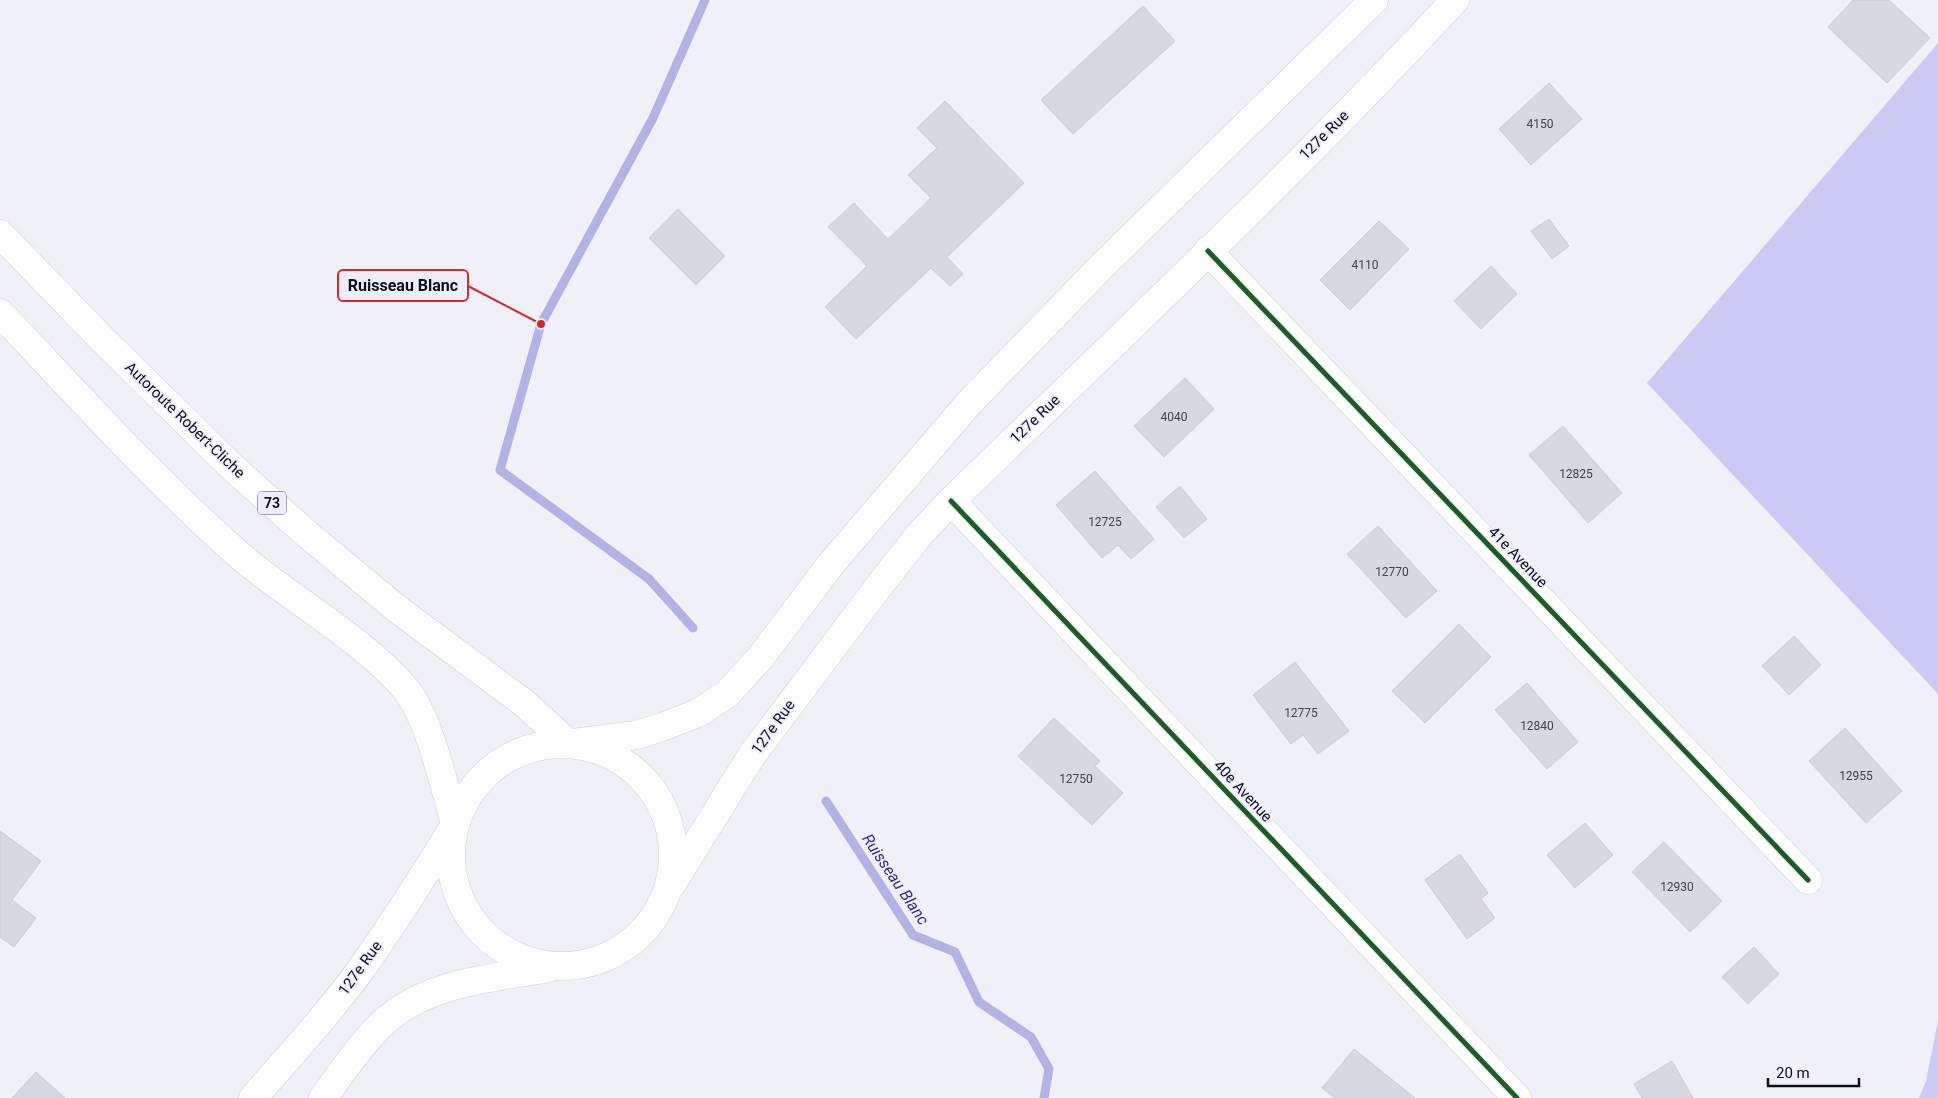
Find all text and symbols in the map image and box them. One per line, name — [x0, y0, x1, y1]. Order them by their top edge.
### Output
street label: 127e Rue — [1296, 107, 1352, 163]
house number: 4150 — [1527, 117, 1554, 131]
house number: 4110 — [1352, 258, 1379, 272]
callout: Ruisseau Blanc — [338, 270, 468, 301]
text: Ruisseau Blanc — [348, 276, 458, 295]
street label: Autoroute Robert-Cliche — [121, 358, 249, 482]
street label: 127e Rue — [1006, 391, 1064, 447]
house number: 4040 — [1161, 410, 1188, 424]
house number: 12825 — [1559, 467, 1593, 481]
road number: 73 — [258, 492, 286, 514]
house number: 12725 — [1088, 515, 1122, 529]
street label: 41e Avenue — [1485, 523, 1551, 591]
house number: 12770 — [1375, 565, 1409, 579]
street label: 127e Rue — [747, 696, 799, 758]
house number: 12775 — [1284, 706, 1318, 720]
house number: 12840 — [1520, 719, 1554, 733]
street label: 40e Avenue — [1210, 756, 1276, 826]
house number: 12955 — [1839, 769, 1873, 783]
house number: 12750 — [1059, 772, 1093, 786]
water label: Ruisseau Blanc — [858, 830, 933, 928]
house number: 12930 — [1660, 880, 1694, 894]
street label: 127e Rue — [334, 937, 386, 999]
scale bar — [1768, 1056, 1859, 1088]
text: 20 m — [1776, 1064, 1810, 1082]

